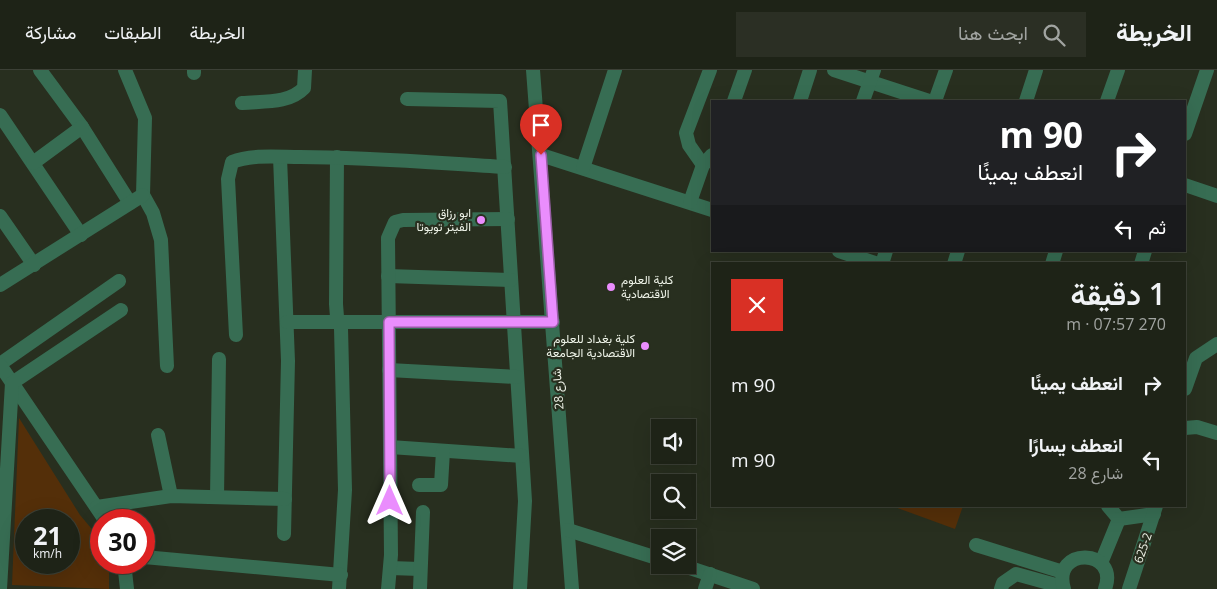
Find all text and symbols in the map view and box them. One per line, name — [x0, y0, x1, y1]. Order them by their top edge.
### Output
search box — [736, 12, 1086, 57]
text: الخريطة — [1116, 15, 1192, 48]
text: مشاركة — [25, 20, 76, 44]
text: الطبقات — [104, 20, 161, 44]
text: الخريطة — [189, 20, 245, 44]
text: ابحث هنا — [958, 20, 1028, 46]
icon: search — [1040, 21, 1068, 49]
pin — [520, 104, 562, 155]
icon: arrive — [527, 111, 555, 139]
text: 90 m — [1000, 111, 1083, 158]
icon: right — [1101, 120, 1166, 185]
text: انعطف يمينًا — [977, 156, 1083, 186]
place label: ابو رزاق الفيتر تويوتا — [417, 204, 471, 235]
marker: ابو رزاق الفيتر تويوتا — [475, 214, 487, 226]
text: ثم — [1148, 214, 1166, 240]
icon: left — [1110, 215, 1138, 243]
place label: كلية العلوم الاقتصادية — [621, 271, 673, 302]
text: 1 دقيقة — [1071, 273, 1166, 314]
button: close — [731, 279, 783, 331]
marker: كلية العلوم الاقتصادية — [605, 281, 617, 293]
text: 270 m · 07:57 — [1066, 313, 1166, 335]
place label: كلية بغداد للعلوم الاقتصادية الجامعة — [546, 330, 635, 361]
marker: كلية بغداد للعلوم الاقتصادية الجامعة — [639, 340, 651, 352]
street label: شارع 28 — [548, 368, 568, 410]
text: انعطف يمينًا — [1030, 370, 1123, 396]
icon: right — [1138, 371, 1166, 399]
text: 90 m — [731, 372, 775, 398]
map controls — [651, 419, 696, 574]
button: sound — [651, 419, 696, 464]
text: انعطف يسارًا — [1028, 432, 1123, 458]
icon: left — [1138, 446, 1166, 474]
text: 90 m — [731, 447, 775, 473]
text: شارع 28 — [1068, 462, 1123, 484]
position arrow — [363, 474, 415, 526]
button: search — [651, 474, 696, 519]
speed limit sign: 30 — [90, 509, 155, 574]
text: 21 — [33, 518, 62, 552]
button: layers — [651, 529, 696, 574]
street label: 625-2 — [1129, 530, 1156, 565]
text: km/h — [33, 545, 62, 562]

